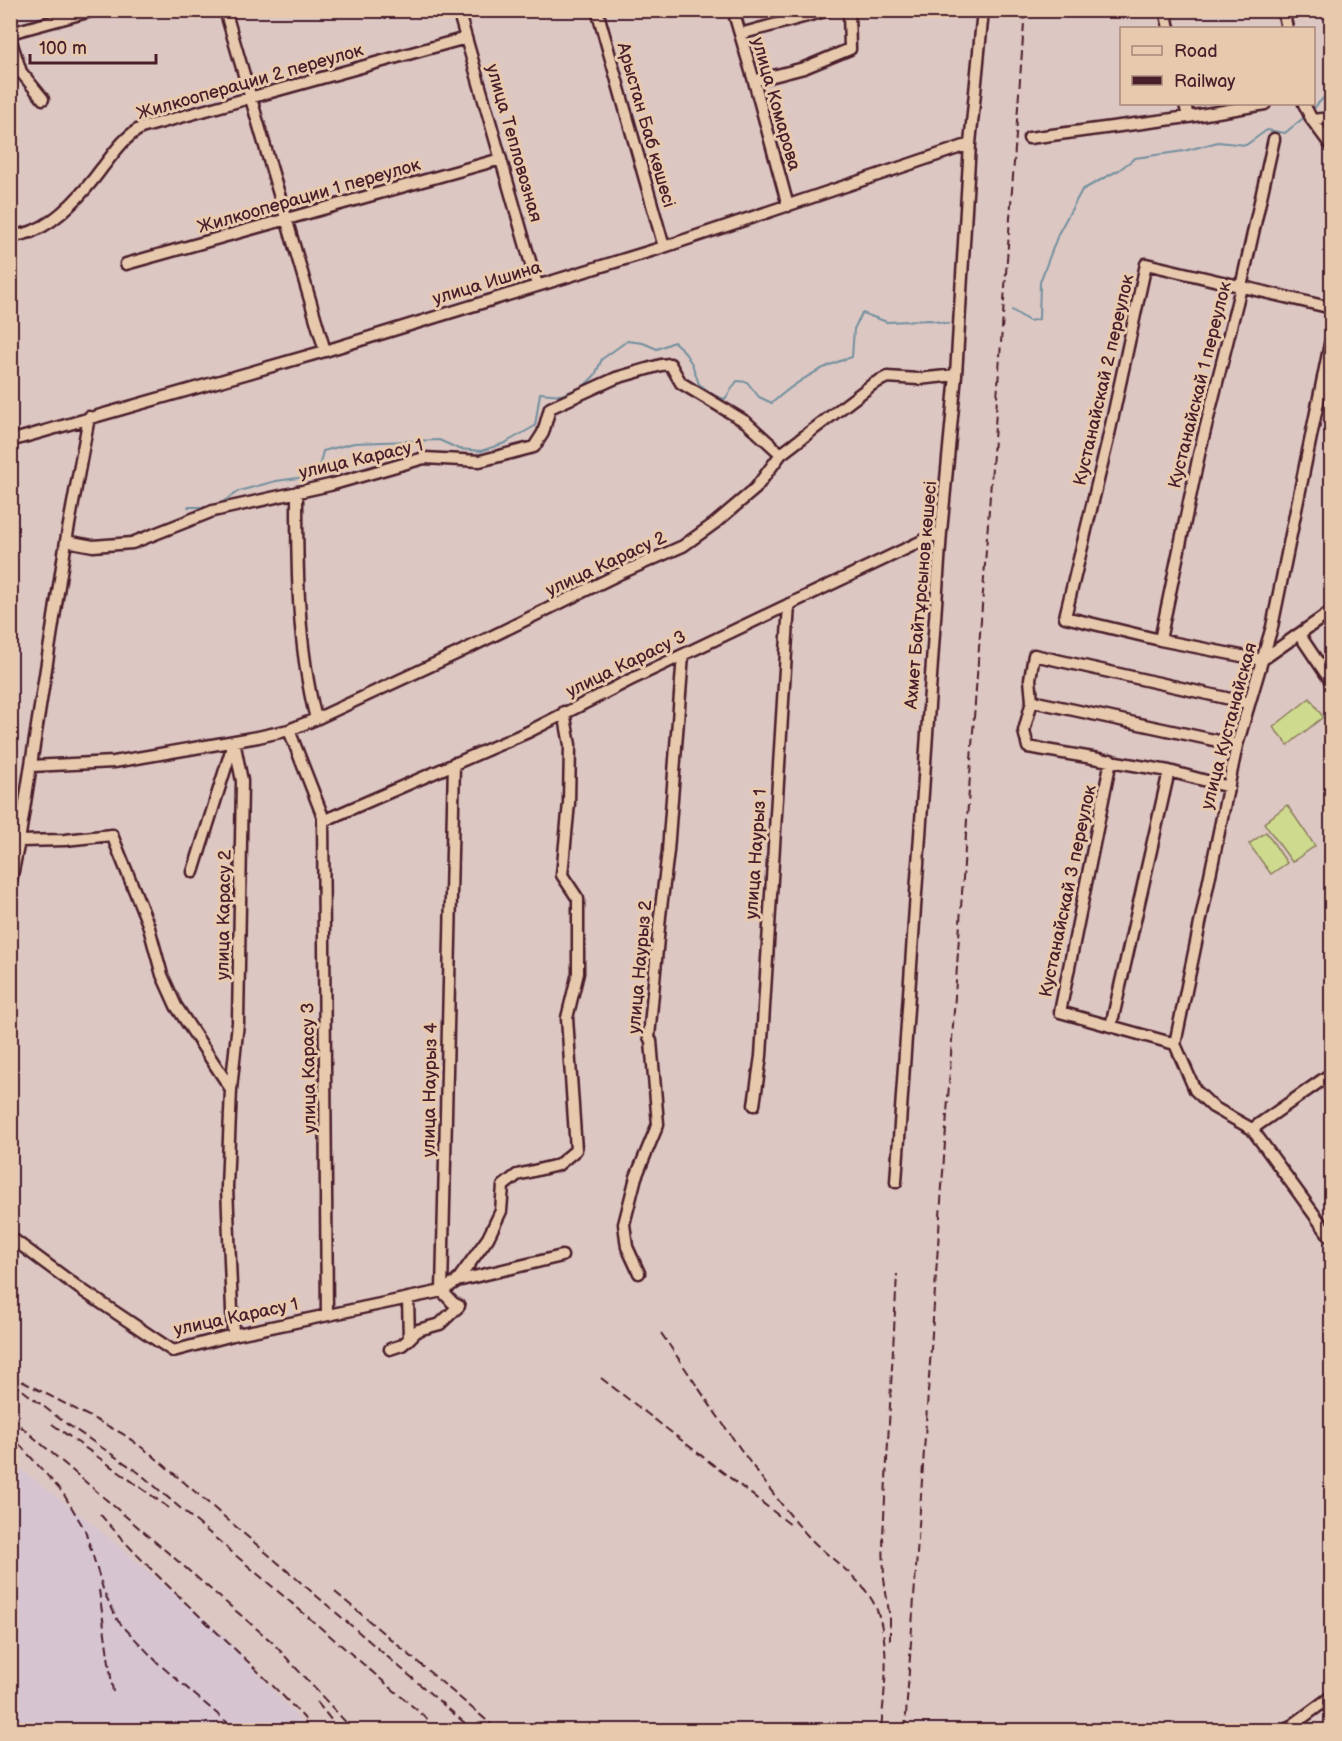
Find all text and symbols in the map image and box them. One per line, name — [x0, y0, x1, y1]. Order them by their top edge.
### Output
scale bar — [30, 27, 156, 65]
legend — [1120, 27, 1315, 105]
street label: улица Комарова — [747, 35, 805, 173]
text: 100 m — [39, 38, 87, 59]
street label: Жилкооперации 2 переулок — [134, 39, 366, 124]
street label: Арыстан Баб көшесі — [612, 39, 680, 210]
text: Road — [1174, 41, 1218, 62]
street label: улица Тепловозная — [481, 62, 547, 224]
text: Railway — [1174, 71, 1236, 92]
street label: Жилкооперации 1 переулок — [195, 154, 423, 238]
street label: улица Ишина — [430, 256, 544, 310]
street label: Кустанайскай 2 переулок — [1069, 272, 1139, 488]
street label: Кустанайскай 1 переулок — [1164, 279, 1236, 491]
street label: улица Карасу 1 — [297, 435, 425, 483]
street label: Ахмет Байтұрсынов көшесі — [900, 480, 941, 711]
street label: улица Карасу 2 — [543, 527, 670, 601]
street label: улица Карасу 3 — [563, 626, 689, 702]
street label: улица Кустанайская — [1197, 640, 1261, 812]
street label: Кустанайскай 3 переулок — [1035, 783, 1101, 999]
street label: улица Наурыз 1 — [741, 788, 771, 920]
street label: улица Карасу 2 — [212, 849, 236, 980]
street label: улица Наурыз 2 — [624, 899, 656, 1035]
street label: улица Карасу 3 — [297, 1002, 321, 1134]
street label: улица Наурыз 4 — [418, 1023, 442, 1157]
street label: улица Карасу 1 — [172, 1294, 300, 1340]

